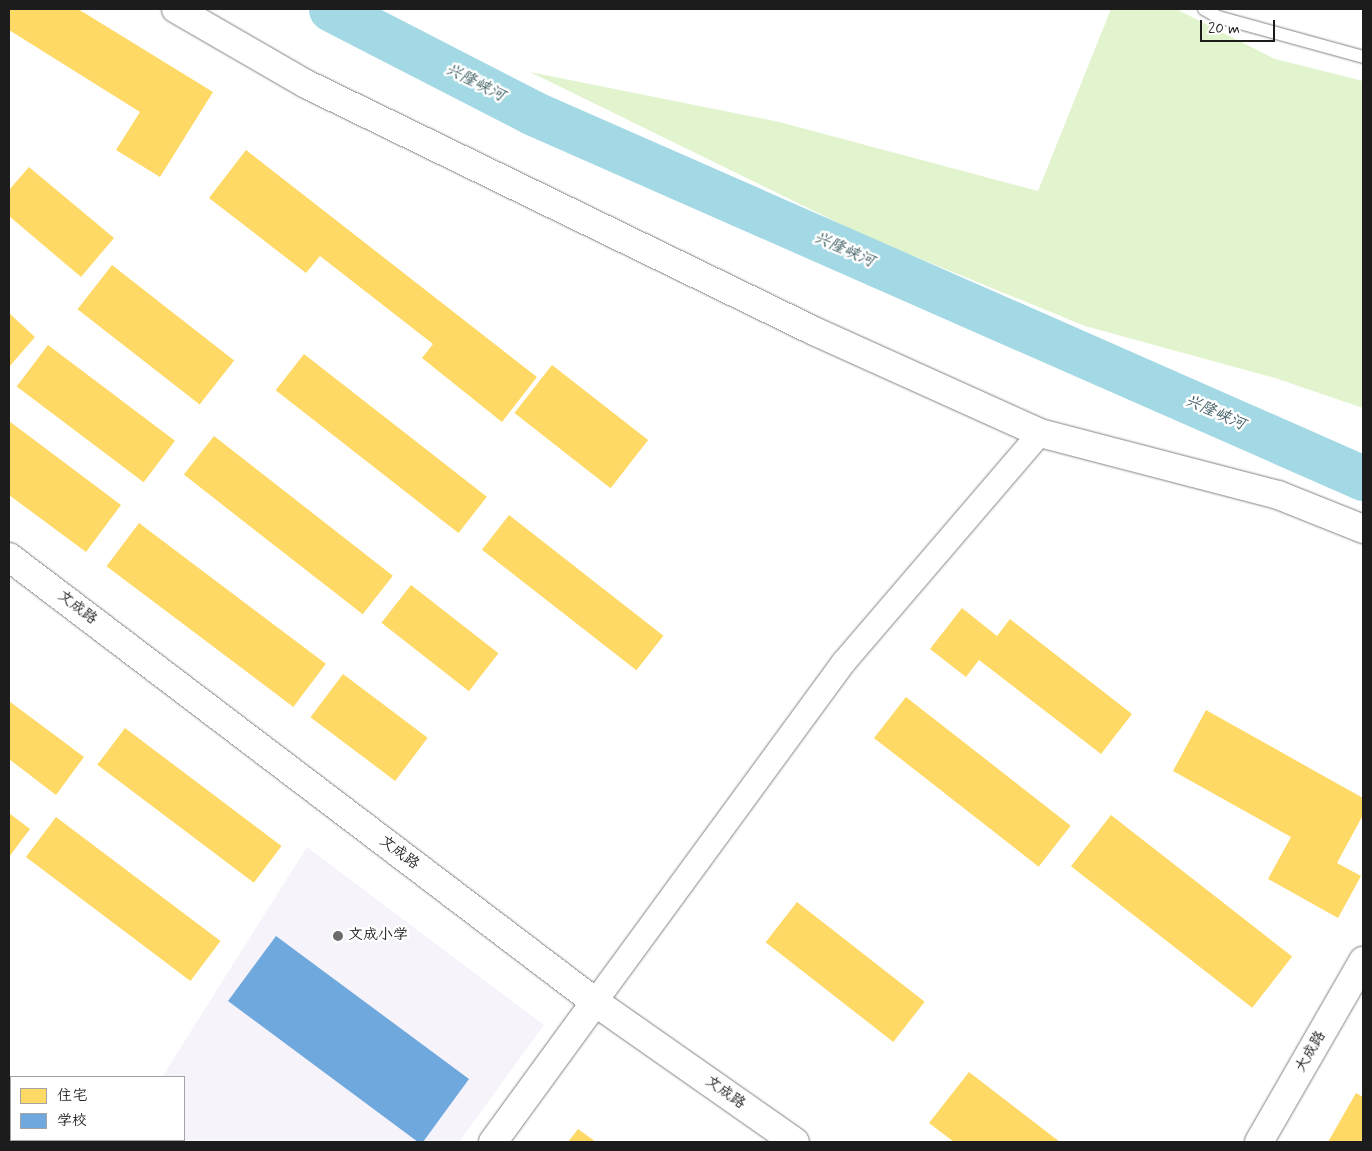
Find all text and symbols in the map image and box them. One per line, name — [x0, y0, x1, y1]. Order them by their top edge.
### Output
scale bar — [1202, 10, 1277, 42]
text: 20 m — [1208, 19, 1240, 39]
water label: 兴隆峡河 — [442, 60, 508, 106]
water label: 兴隆峡河 — [811, 228, 877, 272]
water label: 兴隆峡河 — [1182, 391, 1248, 435]
street label: 文成路 — [54, 587, 100, 629]
street label: 文成路 — [376, 832, 422, 874]
place label: 文成小学 — [348, 927, 408, 945]
marker: 文成小学 — [332, 930, 344, 942]
street label: 大成路 — [1292, 1028, 1330, 1076]
street label: 文成路 — [701, 1073, 749, 1113]
legend — [10, 1076, 185, 1141]
text: 住宅 — [57, 1086, 87, 1106]
text: 学校 — [57, 1111, 87, 1131]

